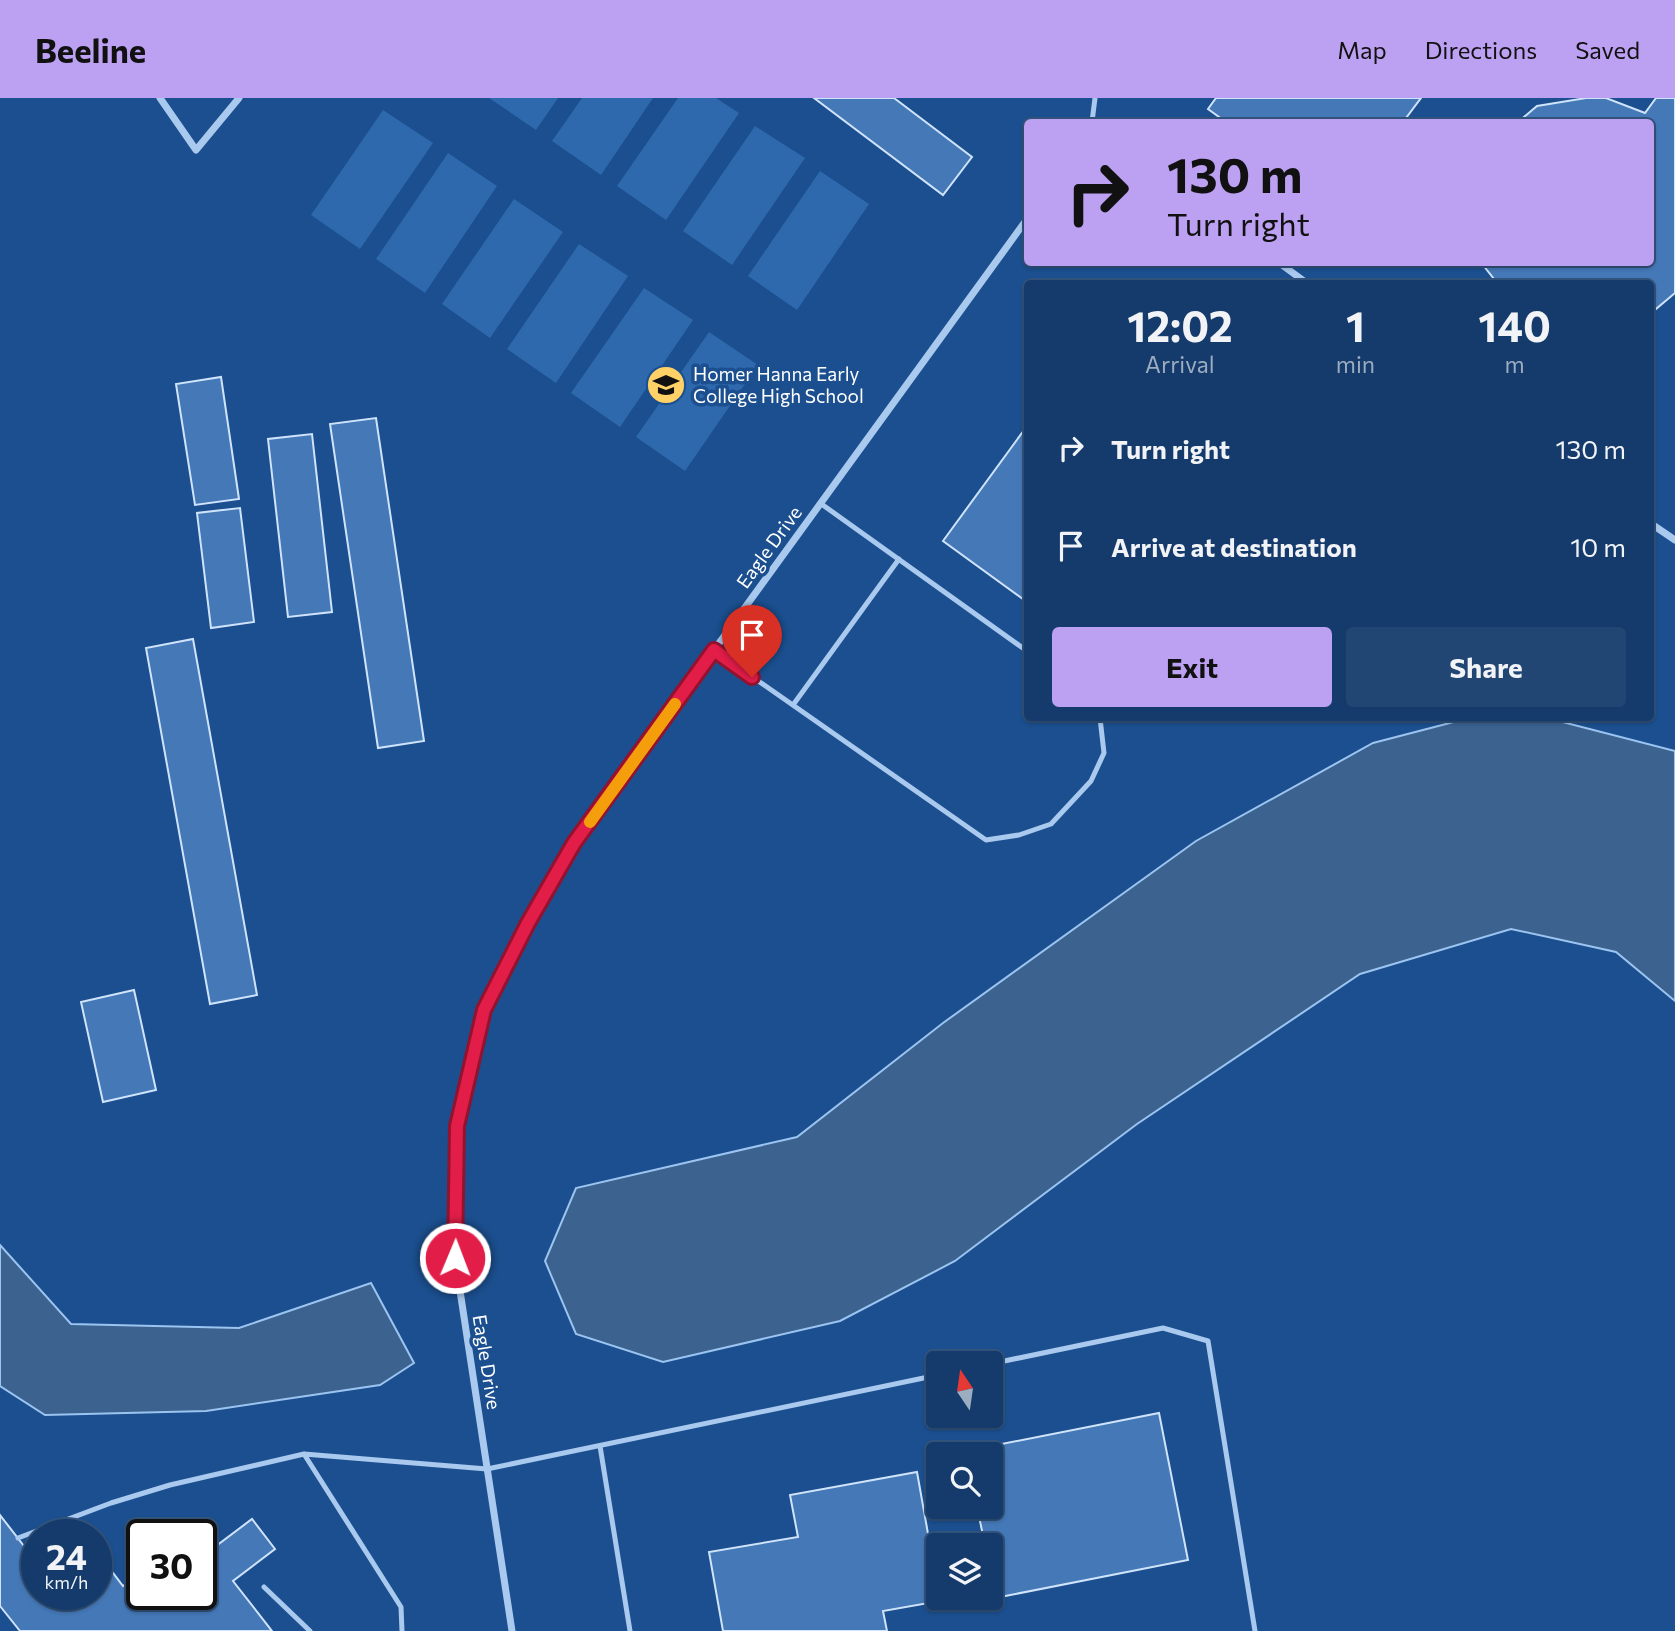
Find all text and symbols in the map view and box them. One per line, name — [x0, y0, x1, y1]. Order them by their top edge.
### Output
text: Beeline — [35, 29, 146, 70]
text: Map — [1337, 35, 1387, 64]
text: Directions — [1425, 35, 1537, 64]
text: Saved — [1575, 35, 1640, 64]
text: 130 m — [1167, 143, 1302, 203]
icon: right — [1052, 147, 1143, 238]
text: Turn right — [1167, 203, 1310, 243]
text: 12:02 — [1127, 299, 1233, 351]
text: 1 — [1346, 299, 1365, 351]
text: 140 — [1478, 299, 1551, 351]
text: Arrival — [1145, 350, 1215, 378]
text: min — [1336, 350, 1375, 378]
text: m — [1504, 350, 1525, 378]
place label: Homer Hanna Early College High School — [693, 362, 864, 407]
school or university icon: Homer Hanna Early College High School — [645, 364, 687, 406]
icon: right — [1052, 429, 1090, 467]
text: Turn right — [1111, 433, 1230, 464]
text: 130 m — [1555, 433, 1626, 464]
street label: Eagle Drive — [731, 501, 806, 592]
icon: arrive — [1052, 527, 1090, 565]
text: Arrive at destination — [1111, 531, 1357, 562]
text: 10 m — [1570, 531, 1626, 562]
pin — [722, 605, 782, 677]
icon: arrive — [733, 616, 771, 654]
button: Exit — [1052, 627, 1332, 707]
button: Share — [1346, 627, 1626, 707]
position arrow — [418, 1221, 492, 1295]
street label: Eagle Drive — [469, 1313, 506, 1411]
north arrow — [926, 1351, 1003, 1428]
map controls — [926, 1351, 1003, 1610]
button: search — [926, 1442, 1003, 1519]
speed limit sign: 30 — [126, 1519, 217, 1610]
button: layers — [926, 1533, 1003, 1610]
text: 24 — [46, 1534, 87, 1577]
text: km/h — [45, 1571, 88, 1593]

